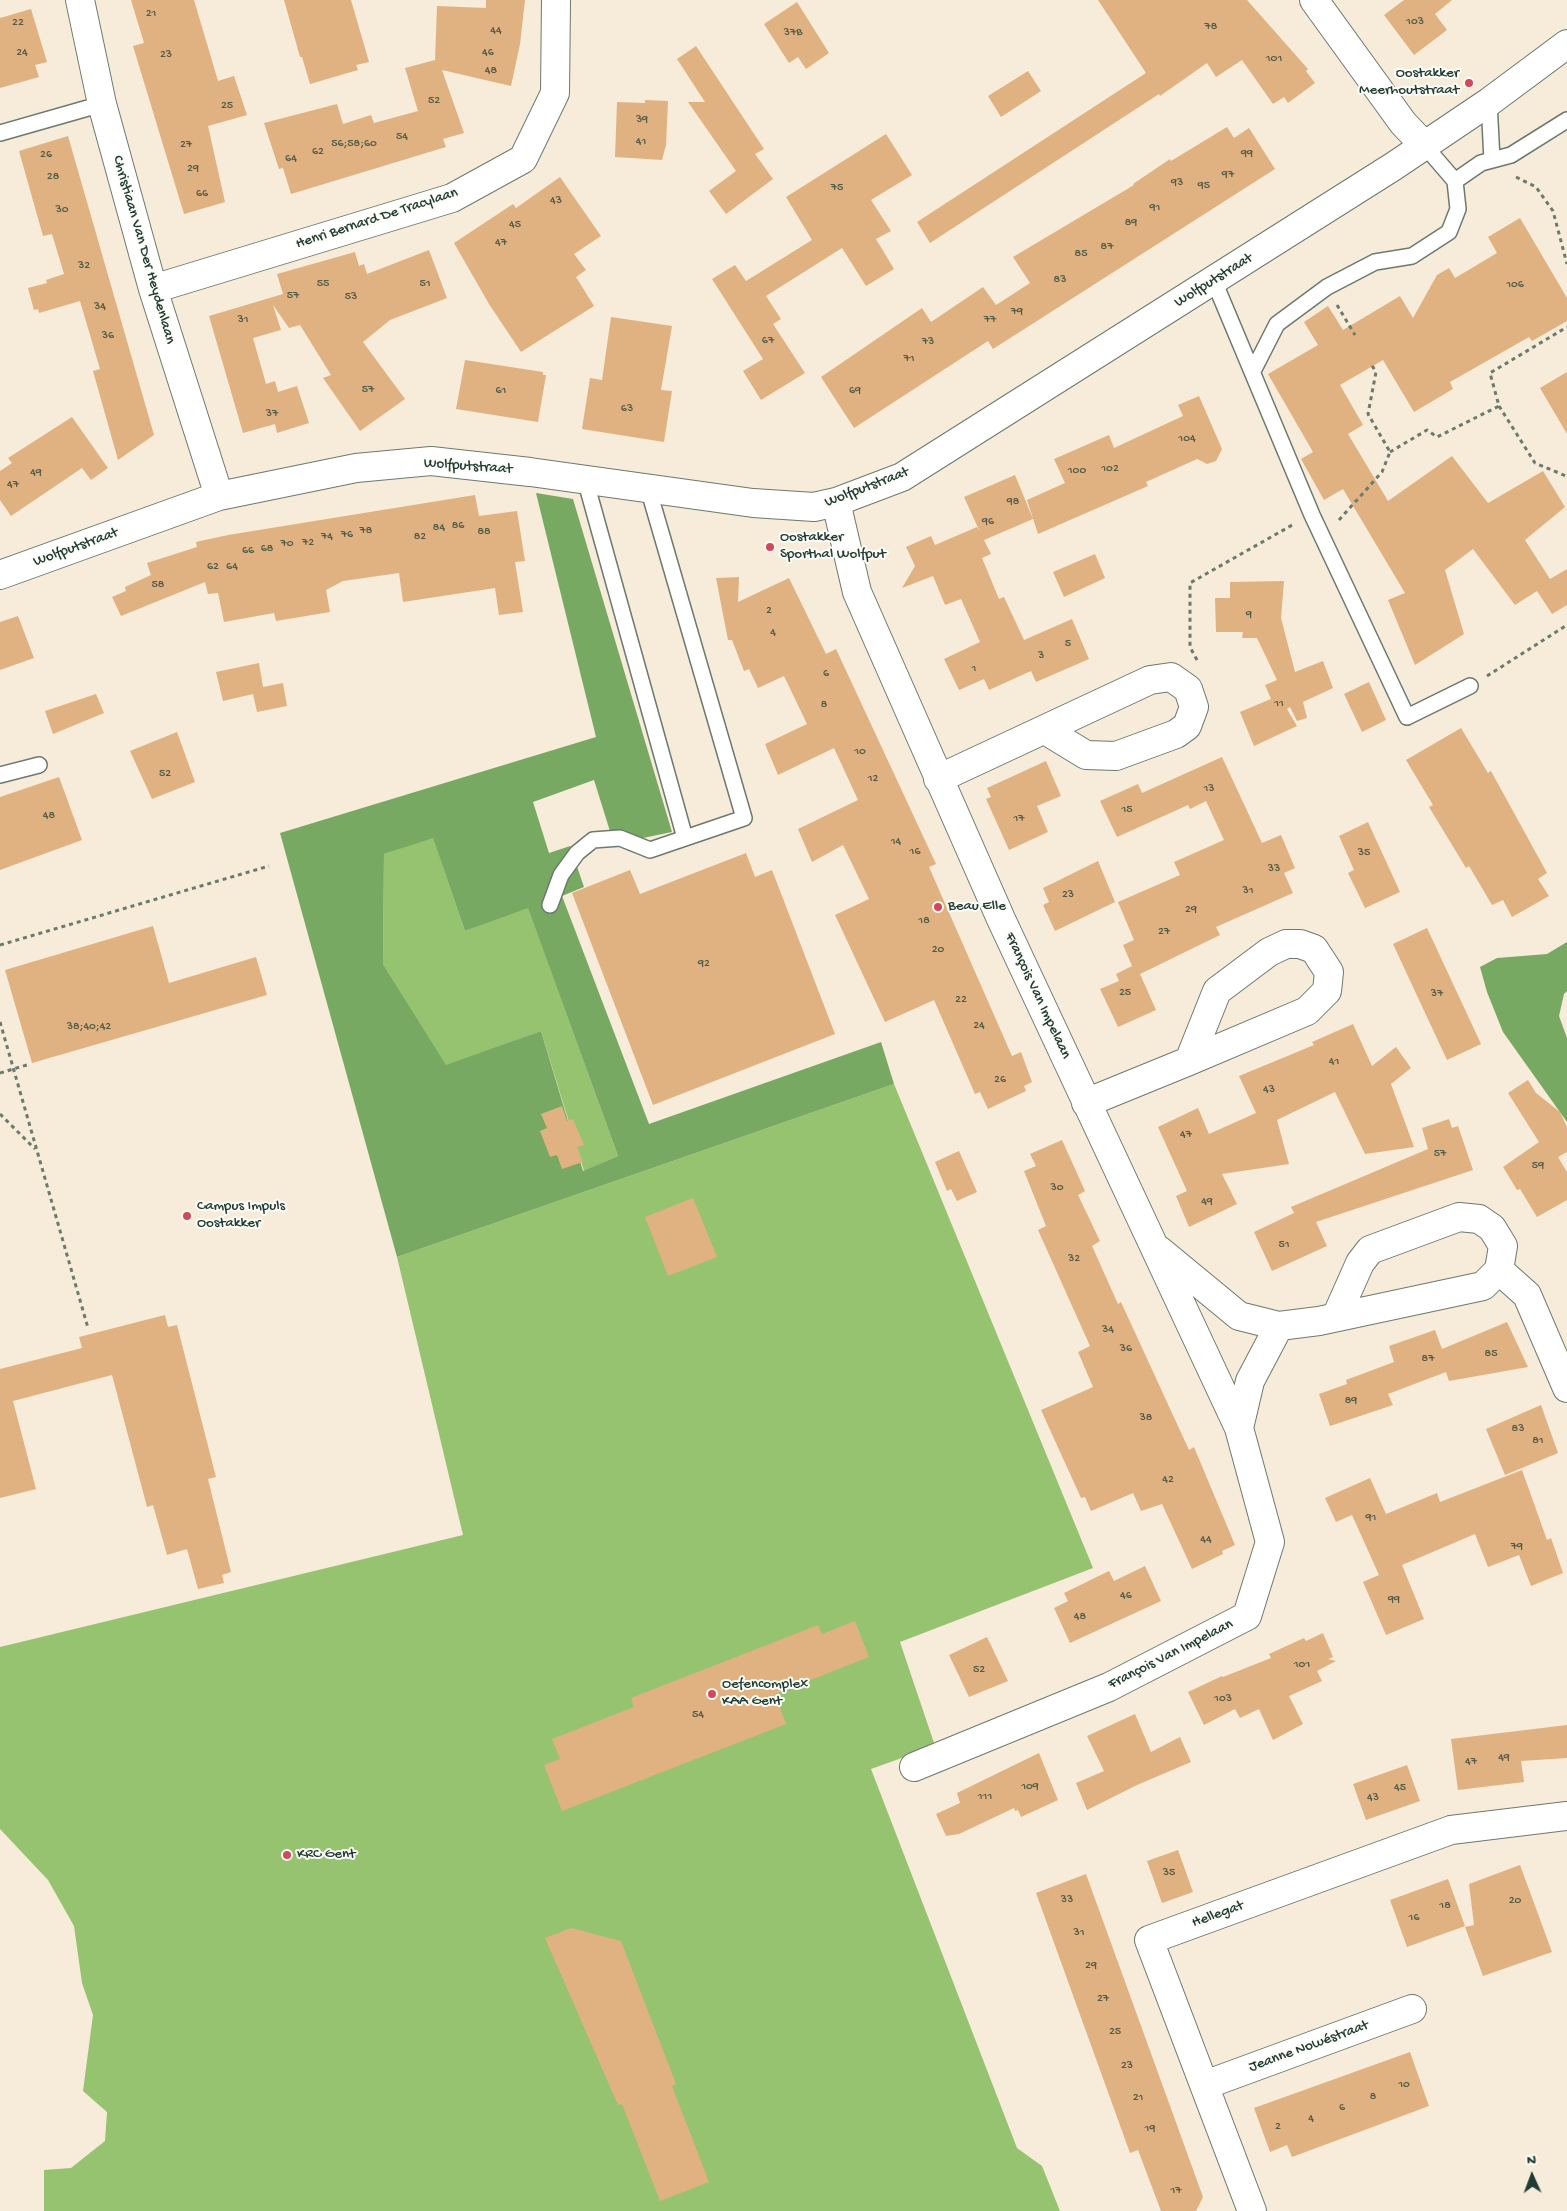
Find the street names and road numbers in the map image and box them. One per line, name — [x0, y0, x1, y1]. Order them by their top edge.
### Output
street label: Christiaan Van Der Heydenlaan — [107, 154, 179, 346]
street label: Henri Bernard De Tracylaan — [294, 184, 460, 254]
street label: Wolfputstraat — [1172, 250, 1256, 312]
street label: Wolfputstraat — [423, 455, 513, 479]
street label: Wolfputstraat — [822, 464, 912, 512]
street label: Wolfputstraat — [31, 524, 121, 572]
street label: François Van Impelaan — [1000, 930, 1074, 1062]
street label: François Van Impelaan — [1106, 1616, 1236, 1694]
street label: Hellegat — [1190, 1897, 1246, 1933]
street label: Jeanne Nowéstraat — [1247, 2017, 1371, 2077]

